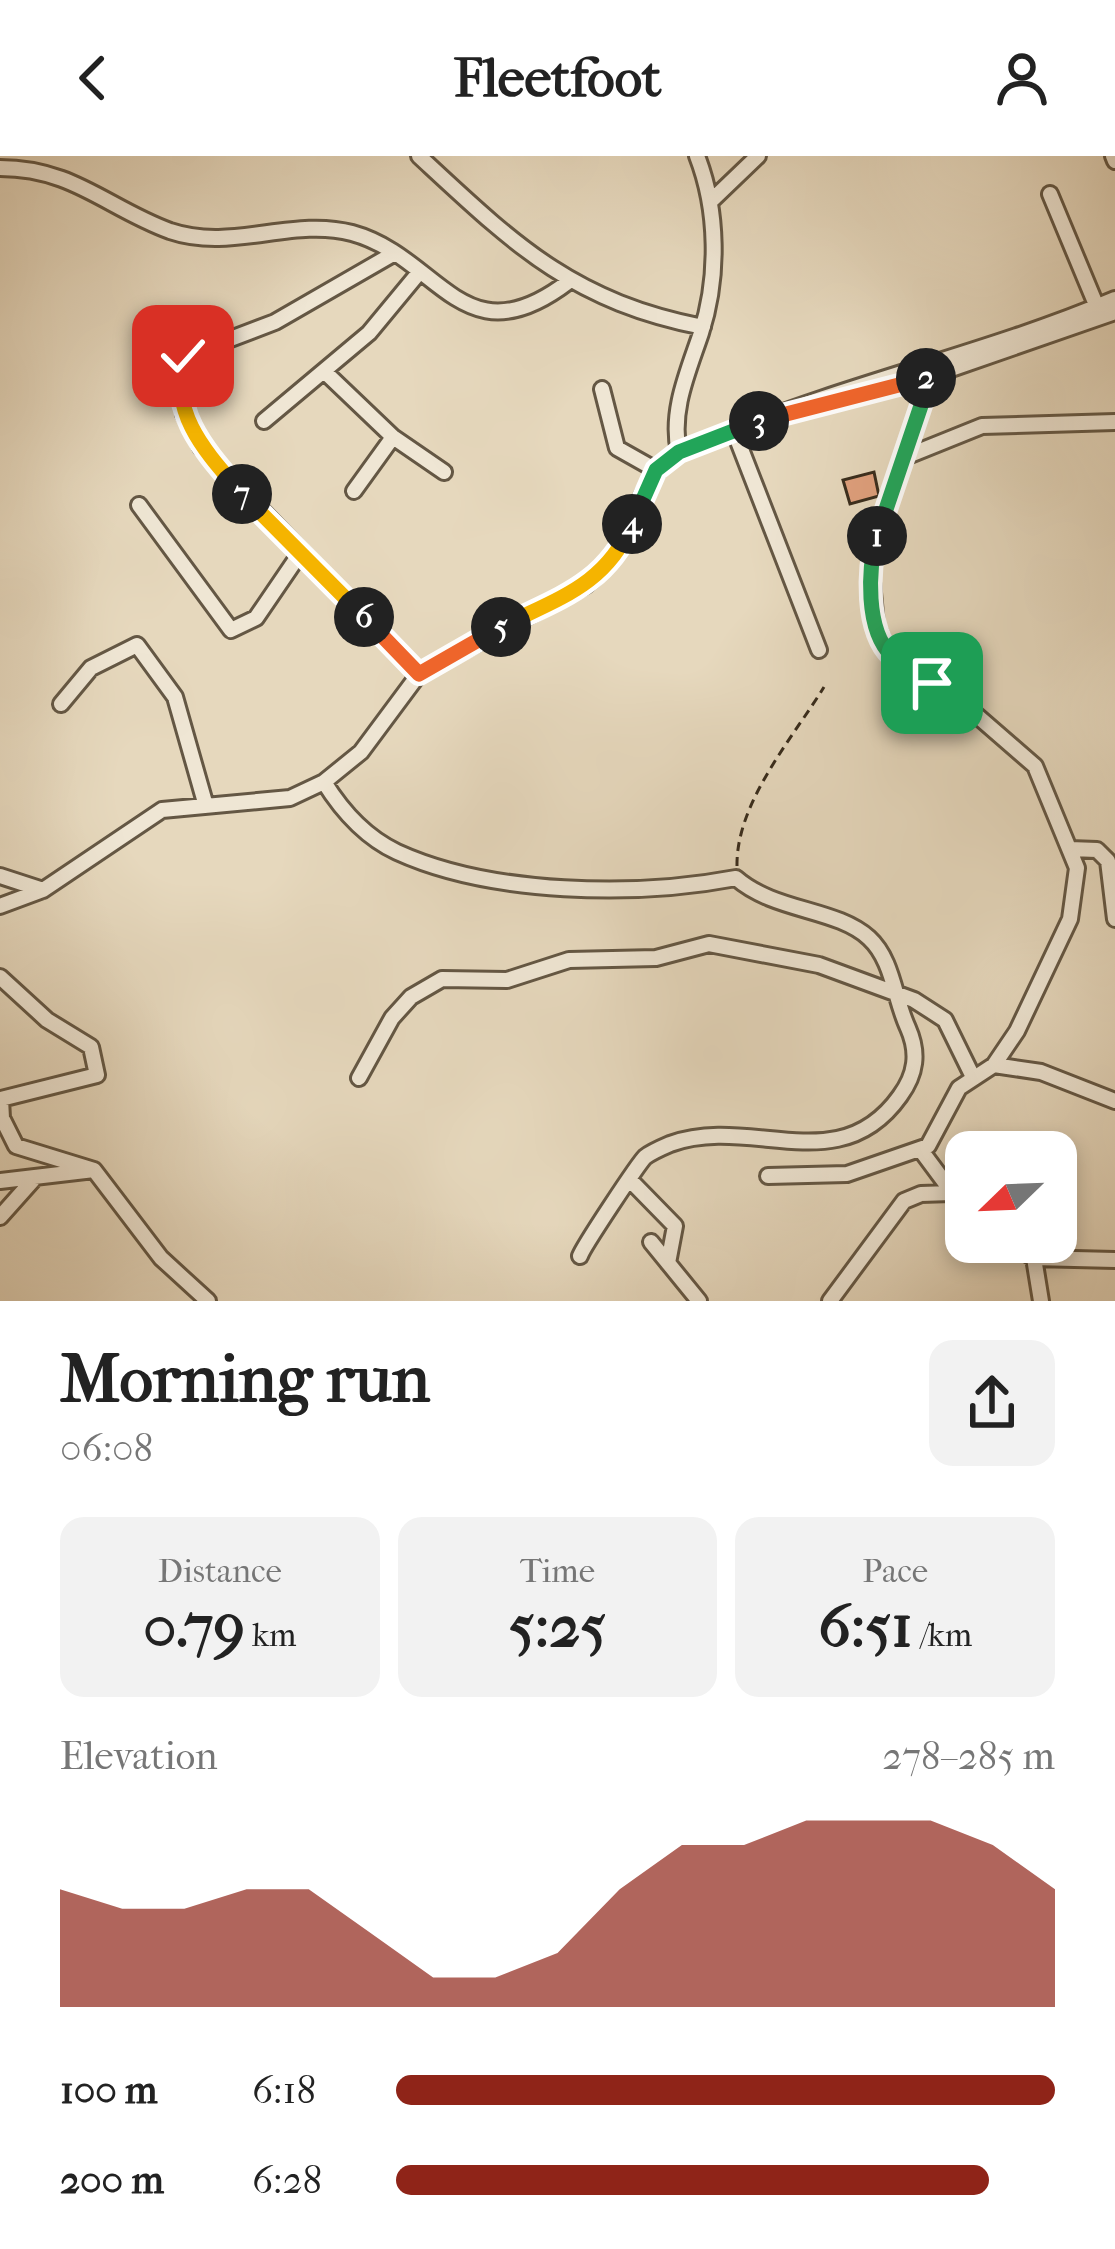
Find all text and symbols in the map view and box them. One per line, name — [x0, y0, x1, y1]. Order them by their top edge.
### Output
icon: back — [60, 45, 126, 111]
icon: person — [989, 45, 1055, 111]
text: Fleetfoot — [454, 47, 661, 110]
pin — [132, 305, 234, 407]
icon: check — [150, 323, 216, 389]
pin: 2 — [896, 348, 956, 408]
text: 2 — [918, 358, 934, 397]
pin: 3 — [729, 391, 789, 451]
text: 3 — [752, 401, 766, 440]
pin: 7 — [212, 464, 272, 524]
text: 7 — [234, 474, 250, 513]
pin: 4 — [602, 494, 662, 554]
text: 4 — [622, 504, 642, 543]
pin: 1 — [847, 506, 907, 566]
text: 1 — [871, 516, 883, 555]
pin: 6 — [334, 587, 394, 647]
text: 6 — [355, 597, 373, 636]
pin: 5 — [471, 597, 531, 657]
text: 5 — [494, 607, 508, 646]
pin — [881, 632, 983, 734]
icon: arrive — [899, 650, 965, 716]
north arrow — [945, 1131, 1077, 1263]
map controls — [945, 1131, 1077, 1263]
button: share — [929, 1340, 1055, 1466]
text: Morning run — [60, 1341, 430, 1418]
text: 06:08 — [60, 1425, 153, 1471]
text: Distance — [158, 1552, 282, 1591]
text: Time — [520, 1552, 595, 1591]
text: Pace — [862, 1552, 928, 1591]
text: 0.79 — [143, 1591, 245, 1662]
text: 5:25 — [509, 1591, 606, 1662]
text: 6:51 — [818, 1591, 913, 1662]
text: km — [245, 1616, 296, 1655]
text: /km — [913, 1616, 972, 1655]
text: Elevation — [60, 1733, 218, 1779]
text: 278–285 m — [882, 1733, 1055, 1779]
text: 100 m — [60, 2067, 158, 2113]
text: 6:18 — [252, 2067, 316, 2113]
text: 200 m — [60, 2157, 164, 2203]
text: 6:28 — [252, 2157, 322, 2203]

